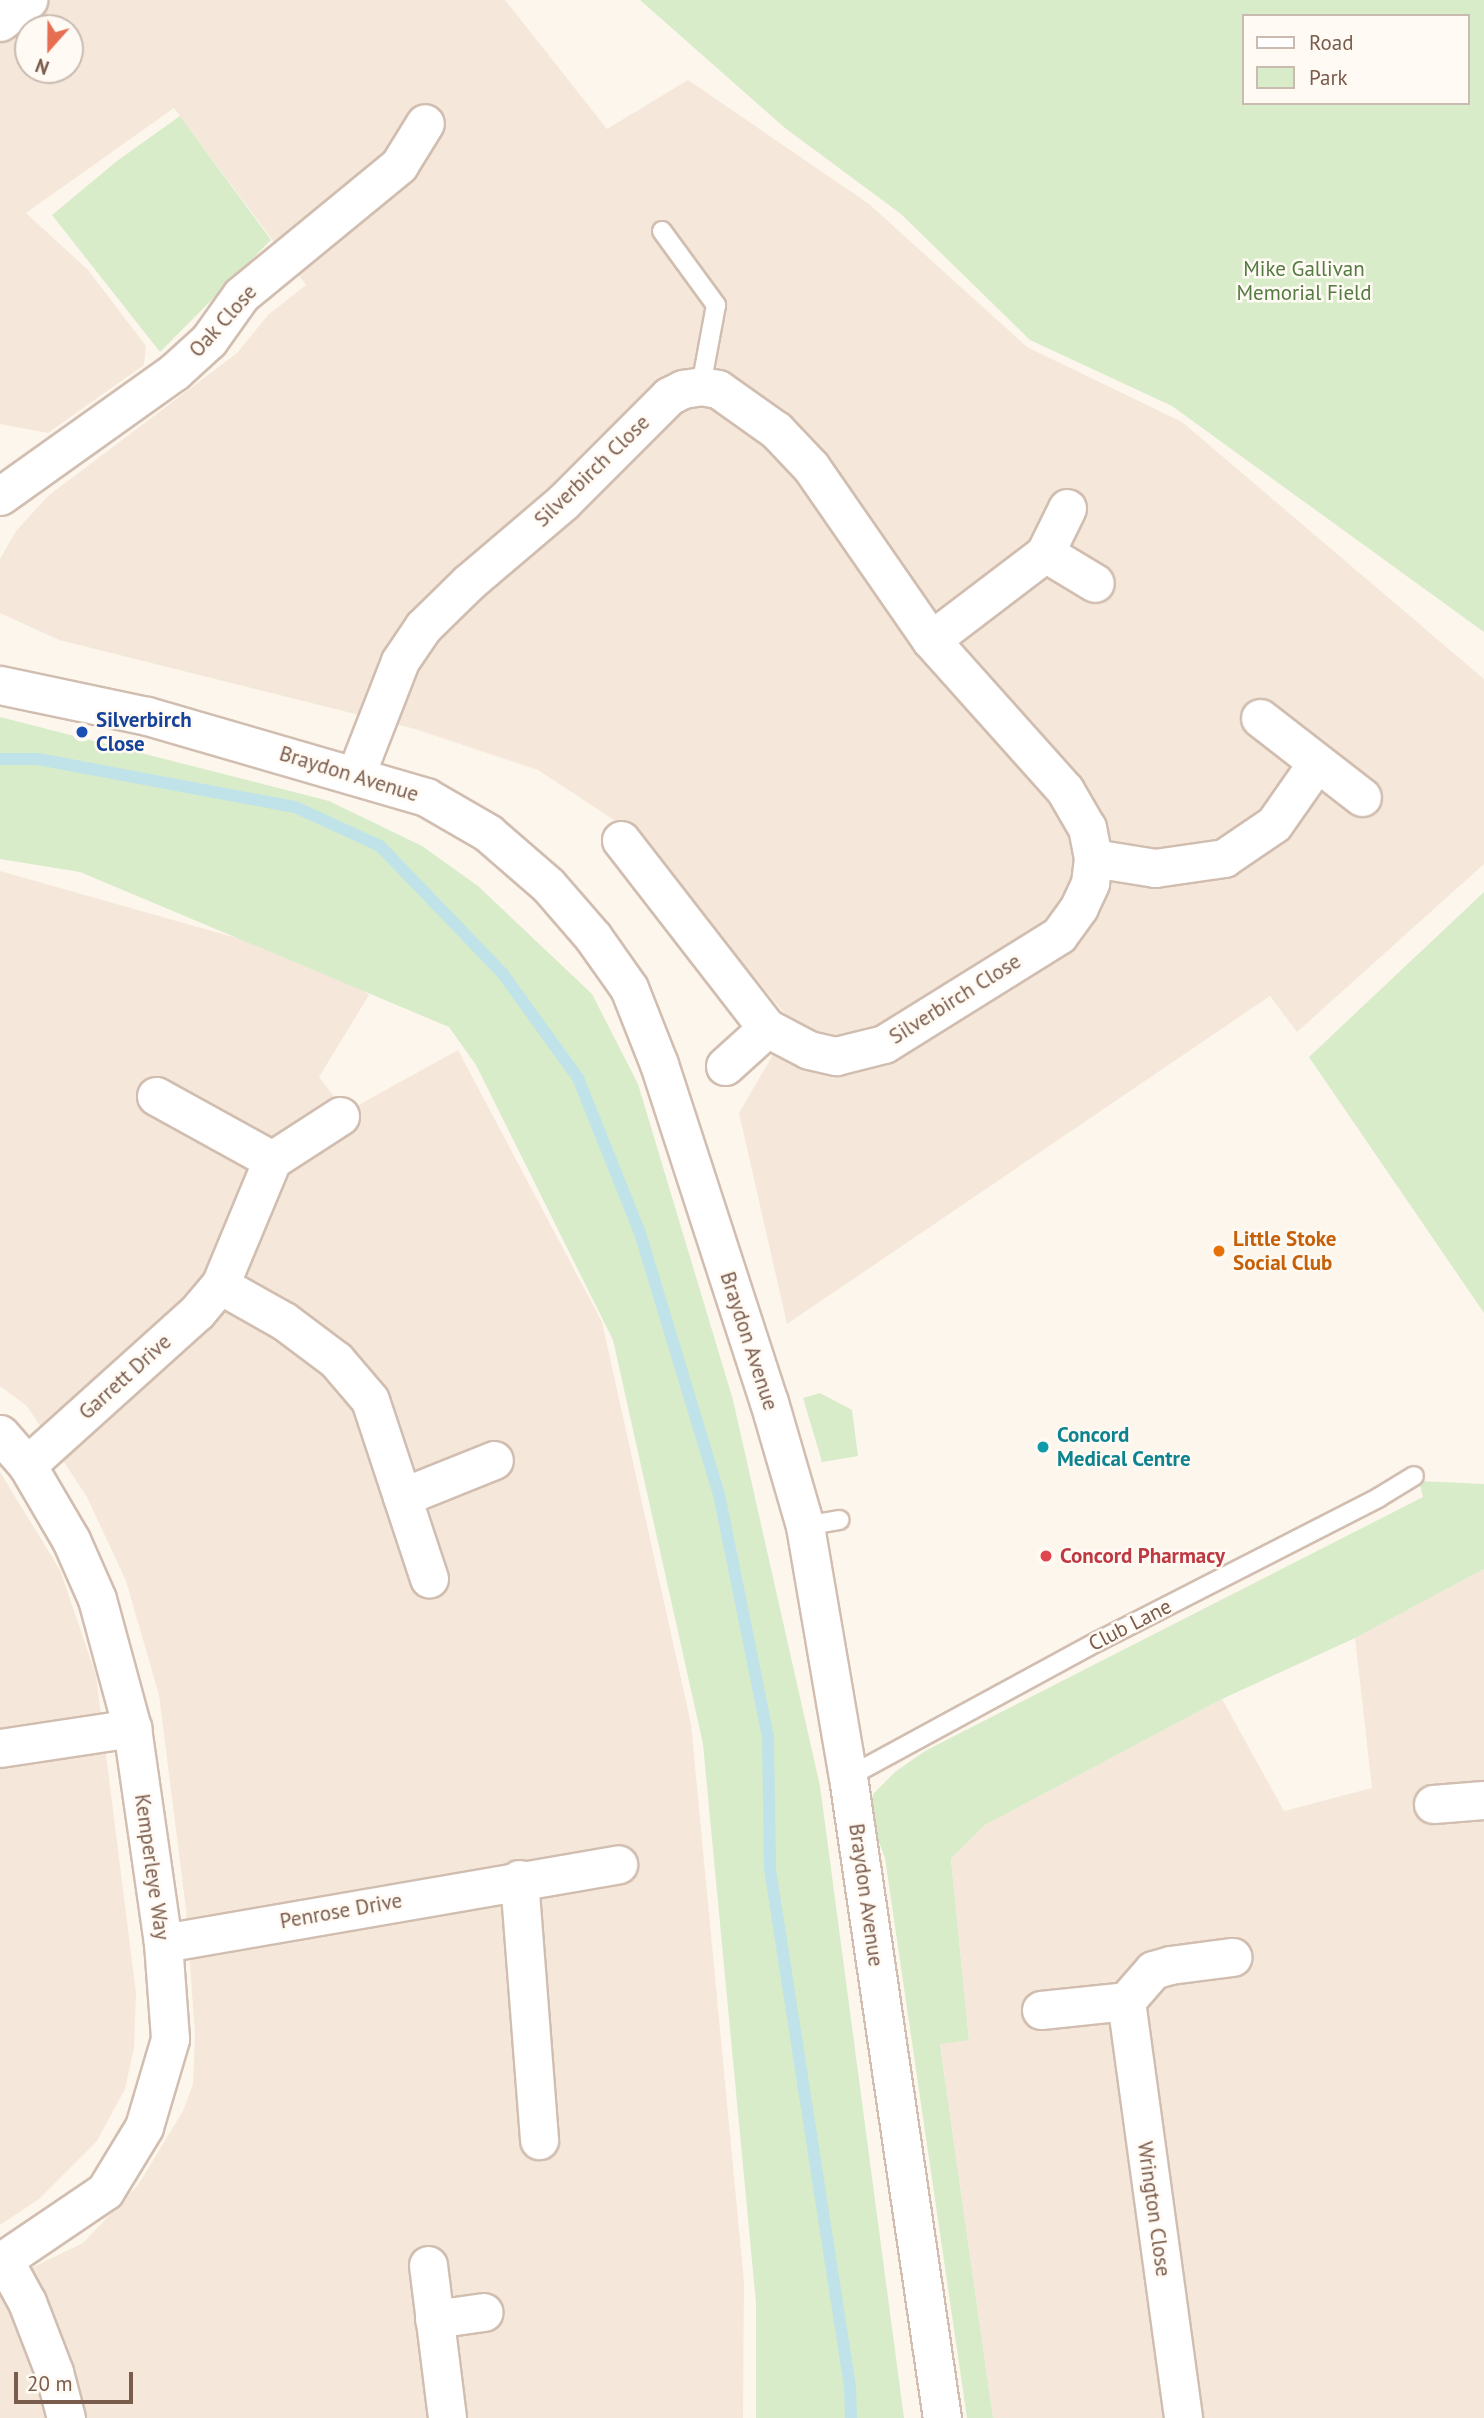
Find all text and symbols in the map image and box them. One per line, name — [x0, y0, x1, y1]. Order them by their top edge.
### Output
north arrow — [14, 14, 84, 84]
legend — [1242, 14, 1470, 105]
text: Road — [1309, 29, 1353, 56]
text: N — [32, 53, 52, 80]
text: Park — [1309, 64, 1348, 91]
park label: Mike Gallivan Memorial Field — [1236, 256, 1372, 306]
street label: Oak Close — [184, 279, 262, 363]
street label: Silverbirch Close — [529, 410, 655, 532]
place label: Silverbirch Close — [96, 707, 192, 757]
marker: Silverbirch Close — [74, 724, 90, 740]
street label: Braydon Avenue — [276, 741, 422, 807]
street label: Silverbirch Close — [885, 949, 1025, 1049]
place label: Little Stoke Social Club — [1233, 1226, 1336, 1276]
marker: Little Stoke Social Club — [1211, 1243, 1227, 1259]
street label: Braydon Avenue — [715, 1268, 783, 1414]
street label: Garrett Drive — [74, 1329, 176, 1425]
place label: Concord Medical Centre — [1057, 1422, 1191, 1472]
marker: Concord Medical Centre — [1035, 1439, 1051, 1455]
place label: Concord Pharmacy — [1060, 1543, 1225, 1569]
marker: Concord Pharmacy — [1038, 1548, 1054, 1564]
street label: Club Lane — [1084, 1593, 1176, 1657]
street label: Kemperleye Way — [129, 1792, 175, 1942]
street label: Braydon Avenue — [843, 1822, 889, 1968]
street label: Penrose Drive — [278, 1888, 404, 1934]
street label: Wrington Close — [1132, 2140, 1176, 2278]
scale bar — [18, 2358, 136, 2402]
text: 20 m — [27, 2370, 73, 2397]

